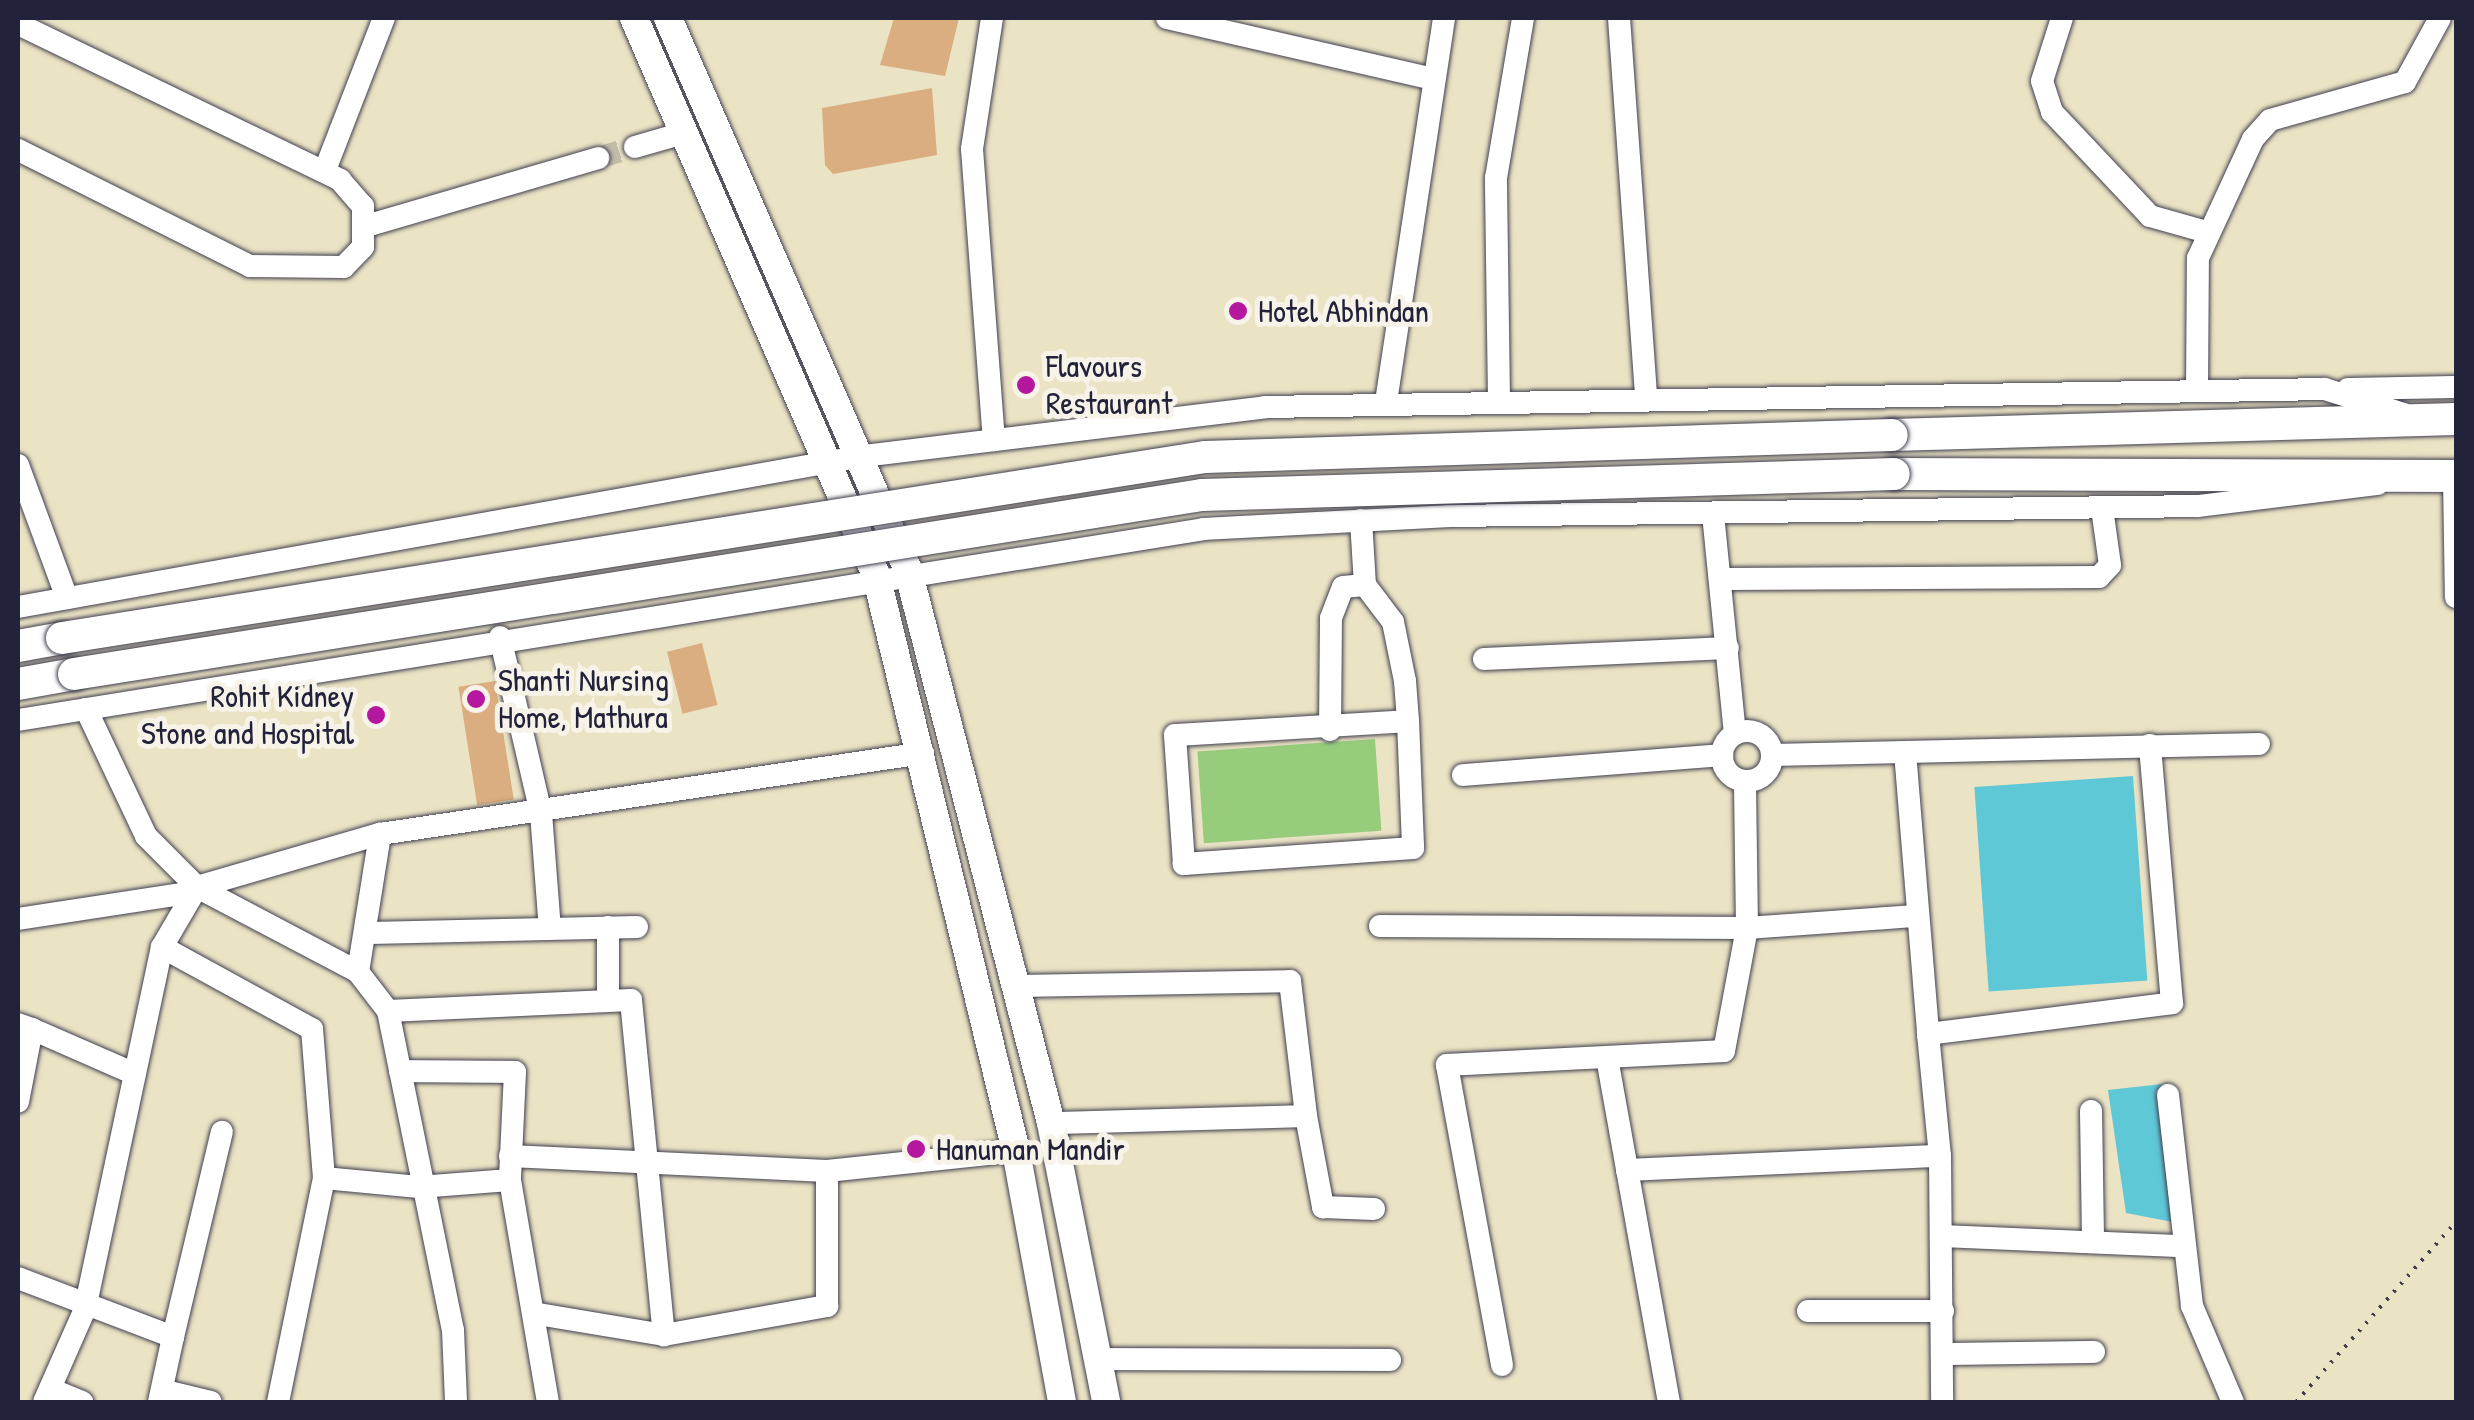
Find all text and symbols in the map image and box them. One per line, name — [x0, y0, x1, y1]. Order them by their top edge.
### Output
place label: Hotel Abhindan — [1258, 292, 1429, 330]
marker: Hotel Abhindan — [1227, 300, 1249, 322]
place label: Flavours Restaurant — [1046, 348, 1172, 423]
marker: Flavours Restaurant — [1015, 374, 1037, 396]
place label: Shanti Nursing Home, Mathura — [498, 662, 669, 737]
place label: Rohit Kidney Stone and Hospital — [141, 678, 354, 753]
marker: Shanti Nursing Home, Mathura — [463, 686, 489, 712]
marker: Rohit Kidney Stone and Hospital — [363, 702, 389, 728]
place label: Hanuman Mandir — [936, 1130, 1125, 1168]
marker: Hanuman Mandir — [905, 1138, 927, 1160]

